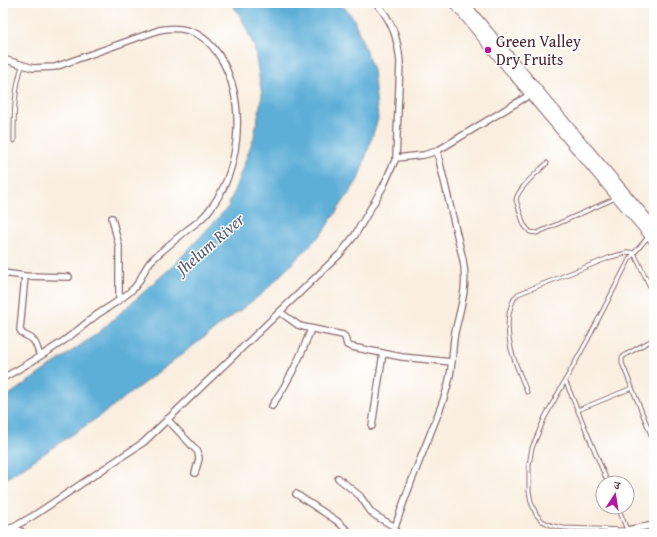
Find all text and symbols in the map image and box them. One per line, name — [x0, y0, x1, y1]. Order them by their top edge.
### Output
place label: Green Valley Dry Fruits — [496, 29, 581, 71]
marker: Green Valley Dry Fruits — [483, 45, 493, 55]
water label: Jhelum River — [168, 206, 250, 282]
north arrow — [595, 475, 635, 515]
text: उ — [612, 477, 623, 494]

